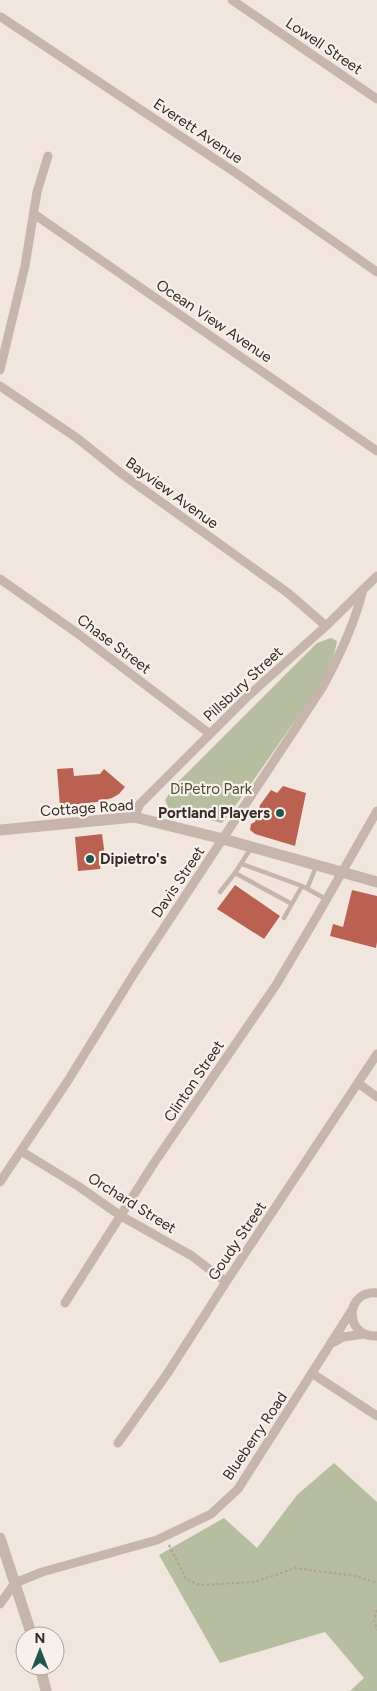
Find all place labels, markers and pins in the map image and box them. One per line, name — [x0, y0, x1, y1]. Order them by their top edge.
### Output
place label: Portland Players — [158, 804, 270, 822]
marker: Portland Players — [274, 807, 286, 819]
place label: Dipietro's — [100, 850, 167, 868]
marker: Dipietro's — [84, 853, 96, 865]

